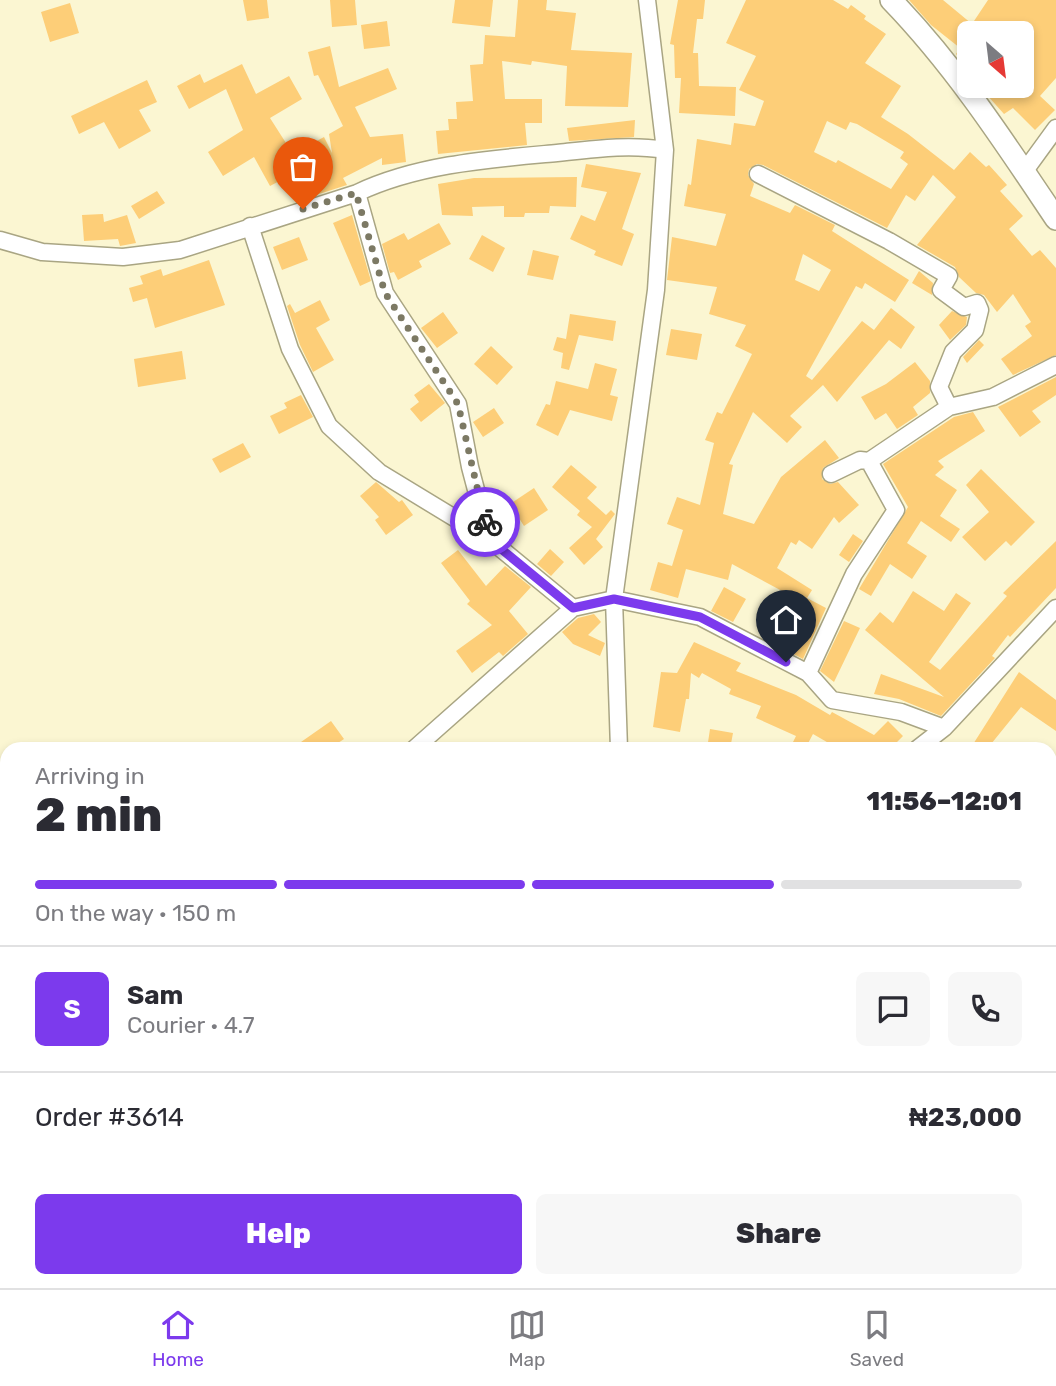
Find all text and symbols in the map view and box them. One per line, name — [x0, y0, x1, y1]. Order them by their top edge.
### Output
north arrow — [957, 21, 1034, 98]
map controls — [957, 21, 1034, 98]
pin — [273, 137, 333, 209]
icon: bag — [284, 148, 322, 186]
courier — [450, 487, 520, 557]
icon: bike — [466, 503, 504, 541]
pin — [756, 590, 816, 662]
icon: home — [767, 601, 805, 639]
text: Arriving in — [35, 762, 145, 790]
text: 11:56–12:01 — [867, 786, 1022, 817]
text: 2 min — [35, 788, 162, 843]
text: On the way · 150 m — [35, 899, 236, 927]
button: chat — [856, 972, 930, 1046]
button: phone — [948, 972, 1022, 1046]
text: Sam — [127, 980, 183, 1011]
text: S — [63, 994, 81, 1025]
text: Courier · 4.7 — [127, 1011, 254, 1039]
text: Order #3614 — [35, 1102, 184, 1133]
text: ₦23,000 — [909, 1102, 1022, 1133]
button: Help — [35, 1194, 522, 1274]
button: Share — [536, 1194, 1022, 1274]
tab: Home — [152, 1306, 204, 1371]
tab: Map — [508, 1306, 546, 1371]
tab: Saved — [850, 1306, 904, 1371]

